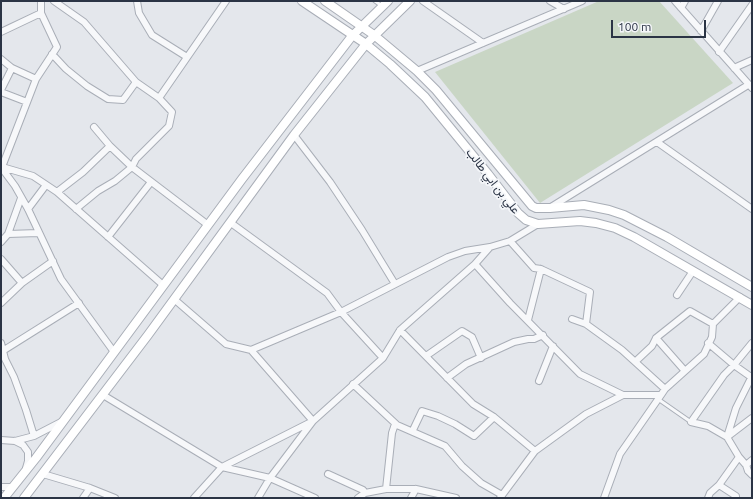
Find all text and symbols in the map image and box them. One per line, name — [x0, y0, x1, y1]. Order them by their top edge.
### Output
scale bar — [613, 12, 708, 38]
text: 100 m — [618, 20, 651, 33]
street label: علي بن ابي طالب — [463, 145, 523, 217]

